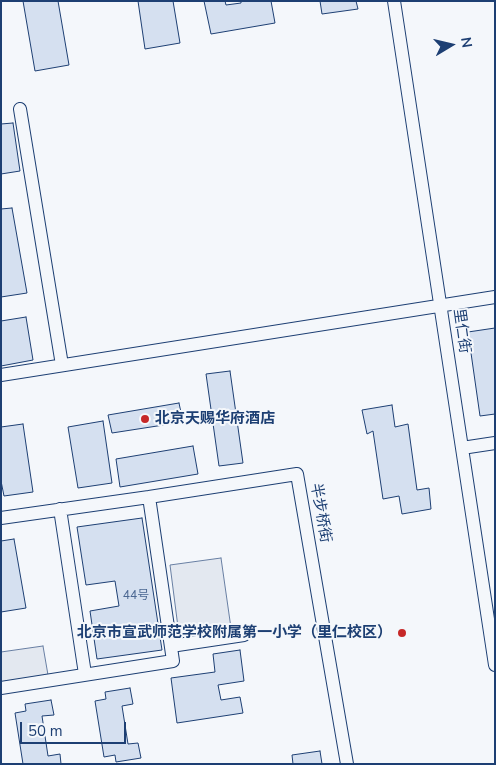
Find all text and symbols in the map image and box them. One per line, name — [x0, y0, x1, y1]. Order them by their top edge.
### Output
north arrow — [426, 20, 476, 70]
text: N — [456, 36, 477, 49]
street label: 里仁街 — [449, 307, 473, 355]
place label: 北京天赐华府酒店 — [155, 410, 275, 428]
marker: 北京天赐华府酒店 — [139, 413, 151, 425]
street label: 半步桥街 — [306, 482, 334, 544]
house number: 44号 — [123, 589, 149, 603]
place label: 北京市宣武师范学校附属第一小学（里仁校区） — [77, 624, 392, 642]
marker: 北京市宣武师范学校附属第一小学（里仁校区） — [396, 627, 408, 639]
scale bar — [22, 712, 129, 744]
text: 50 m — [28, 721, 63, 741]

